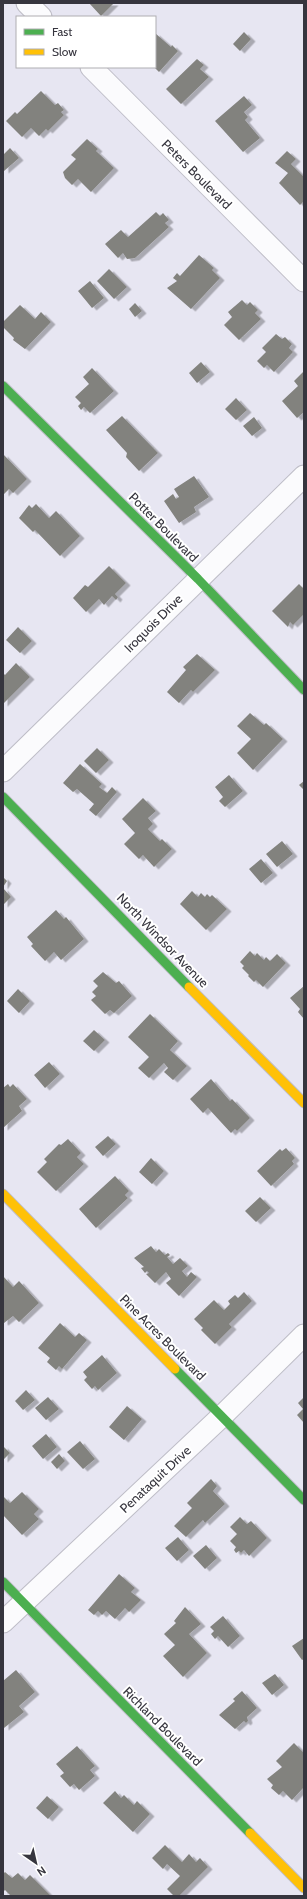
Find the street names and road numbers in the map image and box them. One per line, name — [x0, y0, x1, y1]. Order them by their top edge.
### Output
street label: Peters Boulevard — [159, 136, 235, 212]
street label: Potter Boulevard — [126, 489, 202, 565]
street label: Iroquois Drive — [121, 590, 186, 655]
street label: North Windsor Avenue — [114, 890, 212, 991]
street label: Pine Acres Boulevard — [117, 1291, 209, 1383]
street label: Penataquit Drive — [116, 1442, 194, 1516]
street label: Richland Boulevard — [120, 1683, 206, 1769]

